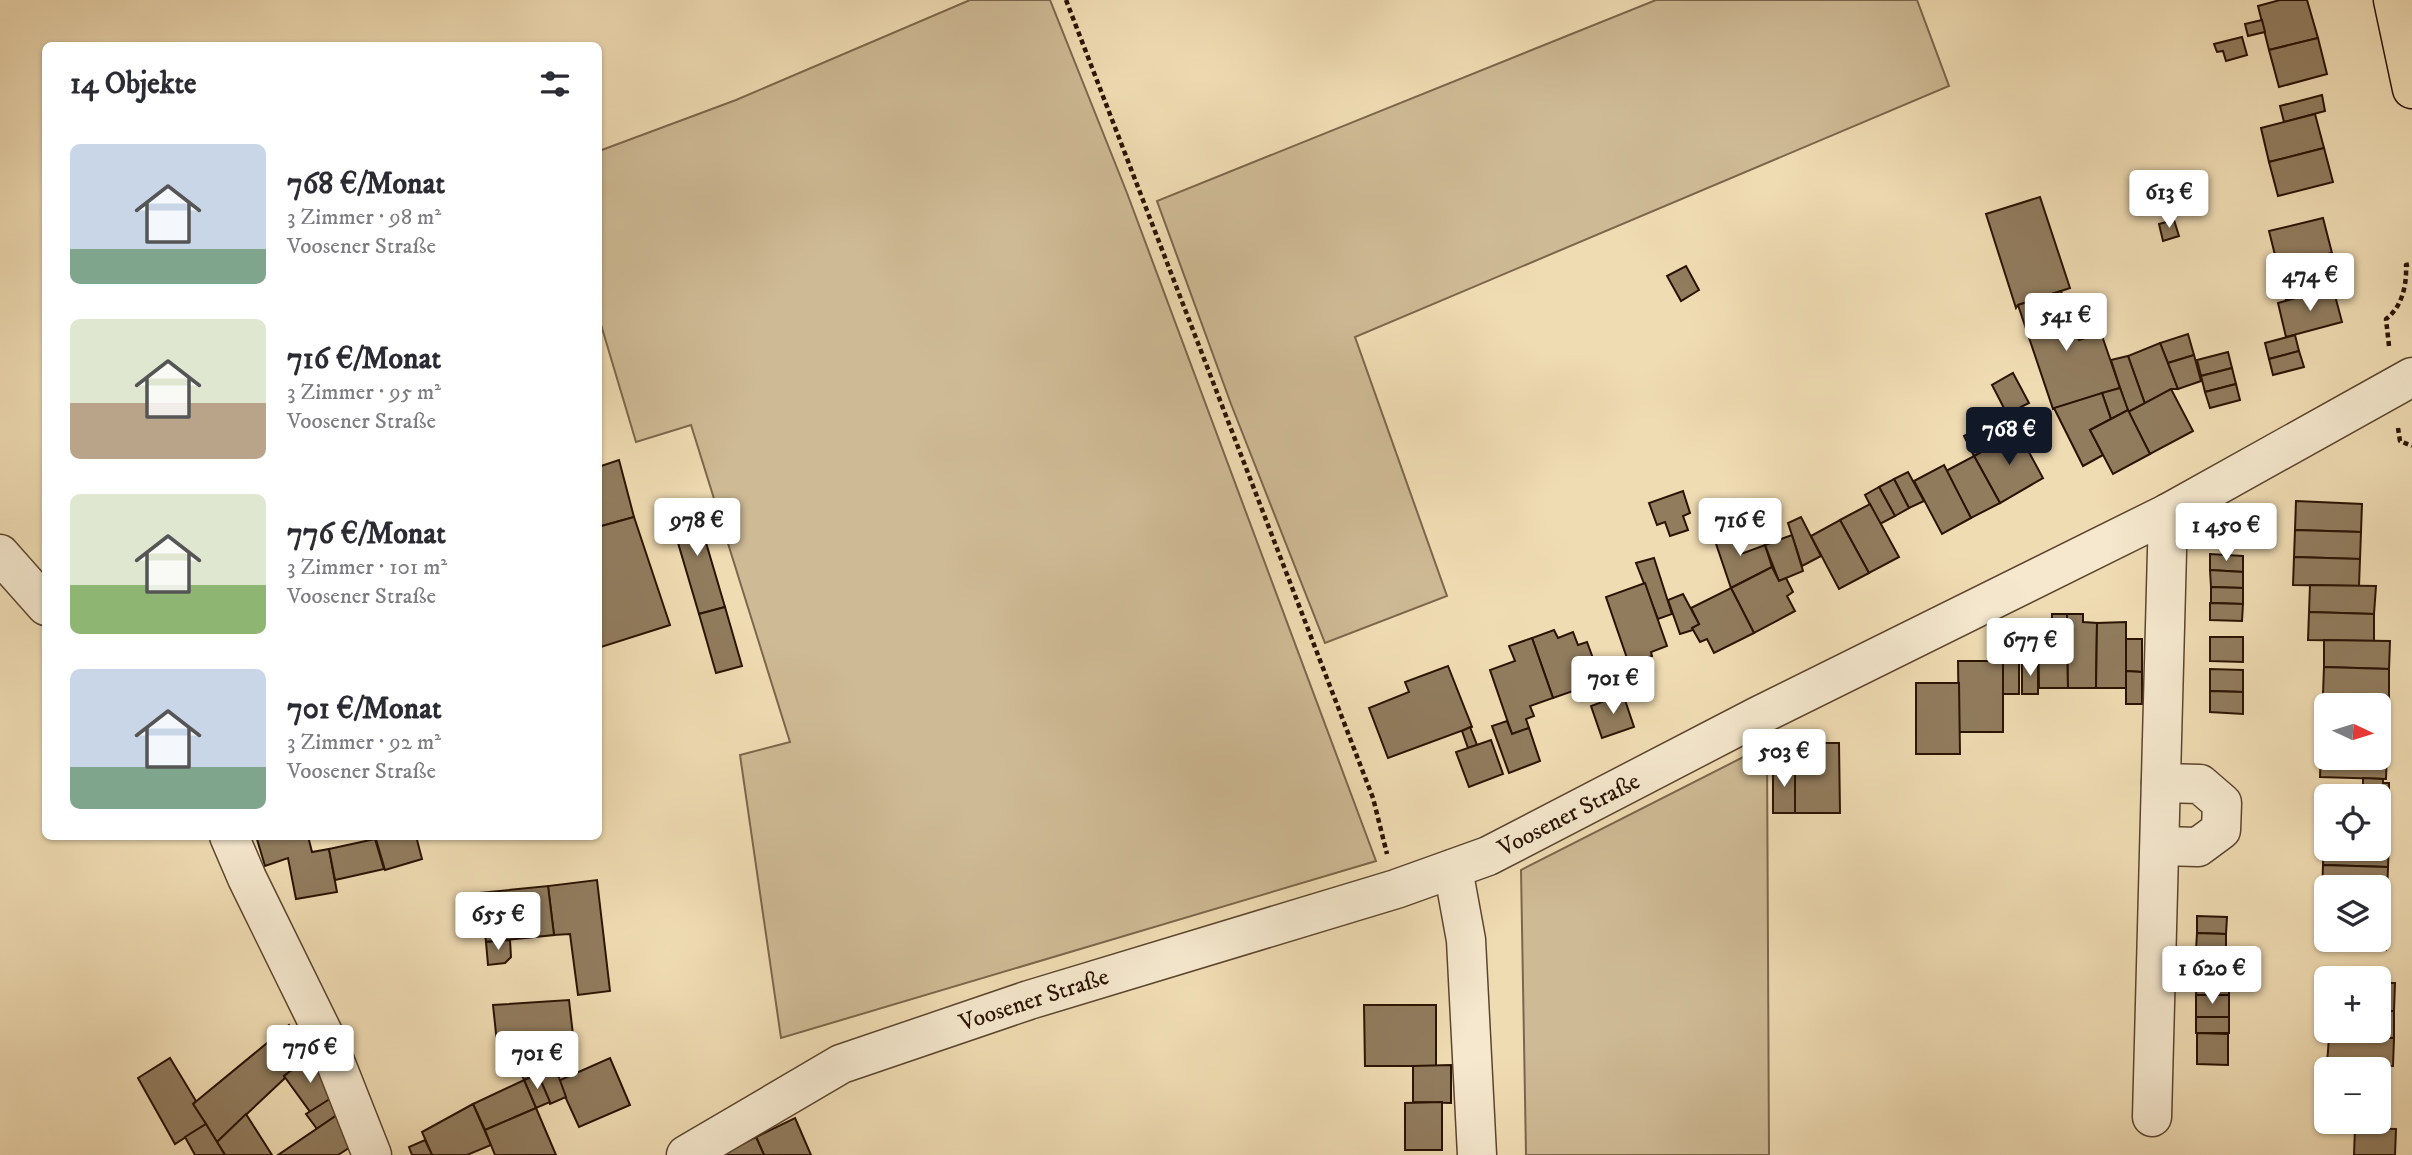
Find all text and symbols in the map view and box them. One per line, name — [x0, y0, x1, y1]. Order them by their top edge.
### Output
icon: filters — [536, 65, 574, 103]
text: 14 Objekte — [70, 66, 196, 103]
text: 768 €/Monat — [287, 166, 445, 203]
pin: 613 € — [2120, 170, 2218, 230]
icon: home — [126, 172, 210, 256]
text: 613 € — [2145, 178, 2193, 207]
text: 3 Zimmer · 98 m² — [287, 203, 441, 232]
text: Voosener Straße — [287, 232, 436, 261]
pin: 474 € — [2261, 254, 2359, 313]
text: 474 € — [2282, 261, 2338, 290]
pin: 541 € — [2017, 294, 2115, 353]
text: 541 € — [2041, 301, 2091, 330]
text: 716 €/Monat — [287, 341, 441, 378]
icon: home — [126, 347, 210, 431]
text: 3 Zimmer · 95 m² — [287, 378, 441, 407]
text: Voosener Straße — [287, 407, 436, 436]
pin: 768 € — [1960, 407, 2058, 467]
text: 768 € — [1982, 415, 2036, 444]
pin: 978 € — [648, 498, 746, 558]
pin: 716 € — [1691, 498, 1789, 558]
pin: 1 450 € — [2161, 504, 2291, 563]
text: 978 € — [670, 506, 724, 535]
text: 716 € — [1715, 506, 1765, 535]
text: 1 450 € — [2192, 511, 2260, 540]
text: 776 €/Monat — [287, 516, 446, 553]
icon: home — [126, 522, 210, 606]
text: 3 Zimmer · 101 m² — [287, 553, 447, 582]
text: Voosener Straße — [287, 582, 436, 611]
pin: 677 € — [1981, 618, 2079, 678]
text: 677 € — [2003, 626, 2057, 655]
pin: 701 € — [1564, 656, 1662, 716]
text: 701 € — [1587, 664, 1639, 693]
text: 701 €/Monat — [287, 691, 442, 728]
north arrow — [2314, 693, 2390, 770]
map controls — [2314, 693, 2391, 1134]
icon: home — [126, 697, 210, 781]
text: 3 Zimmer · 92 m² — [287, 728, 441, 757]
pin: 503 € — [1735, 730, 1833, 789]
text: 503 € — [1759, 737, 1809, 766]
text: Voosener Straße — [287, 757, 436, 786]
street label: Voosener Straße — [1492, 766, 1645, 864]
button: locate — [2314, 784, 2391, 861]
button: layers — [2314, 875, 2391, 952]
pin: 655 € — [449, 892, 547, 952]
text: 655 € — [471, 900, 525, 929]
pin: 1 620 € — [2147, 946, 2277, 1006]
text: 1 620 € — [2178, 954, 2246, 983]
street label: Voosener Straße — [954, 962, 1113, 1039]
button: + — [2314, 966, 2391, 1043]
pin: 776 € — [261, 1026, 359, 1085]
pin: 701 € — [488, 1032, 586, 1091]
text: 776 € — [283, 1033, 337, 1062]
text: 701 € — [511, 1039, 563, 1068]
button: − — [2314, 1057, 2391, 1134]

